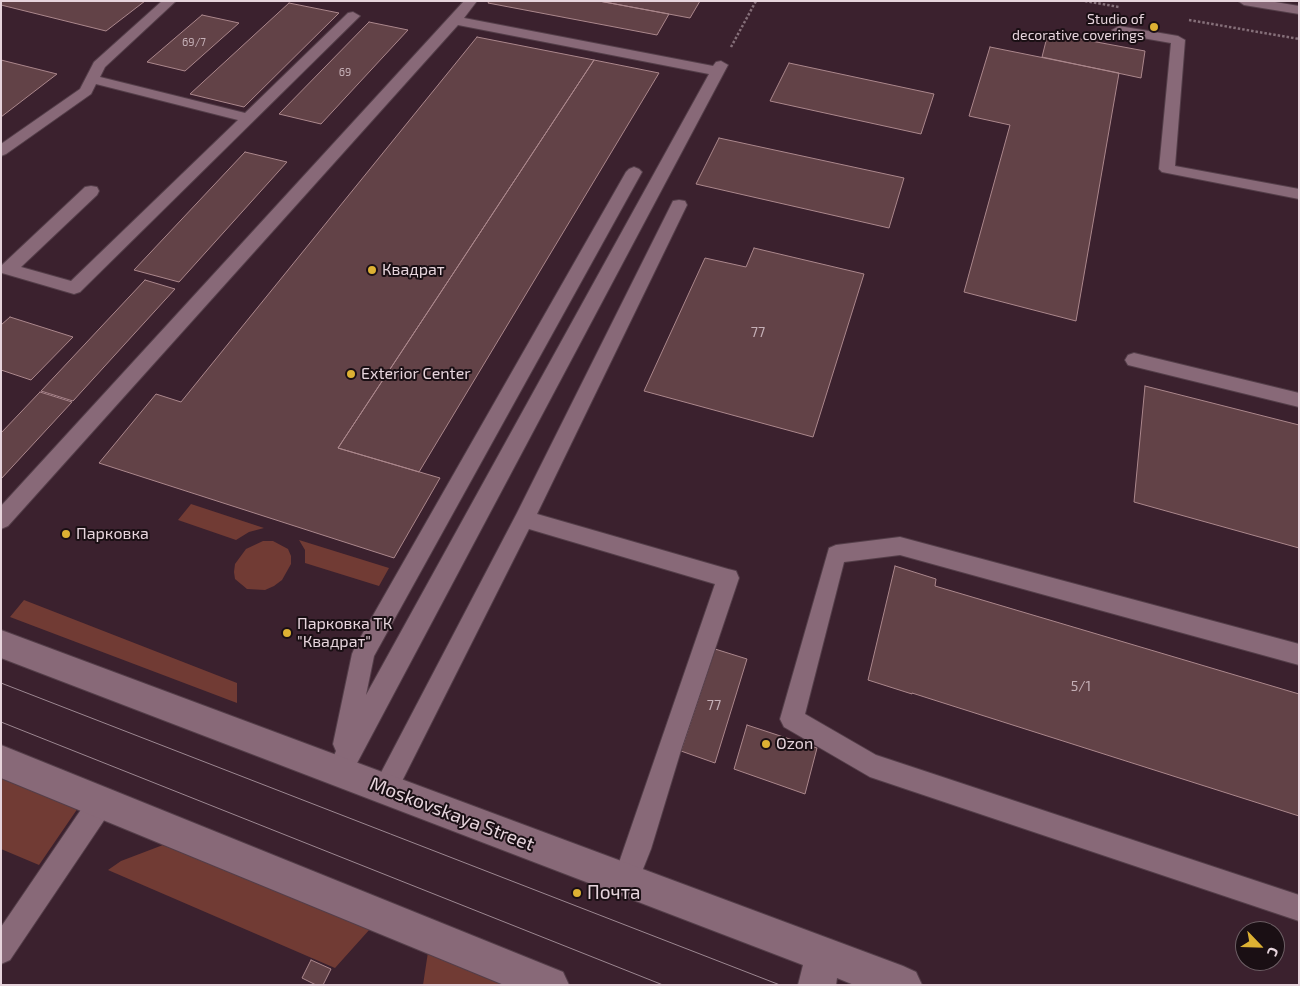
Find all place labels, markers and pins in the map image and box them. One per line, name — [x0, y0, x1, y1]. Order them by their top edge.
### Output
place label: Studio of decorative coverings — [1012, 11, 1144, 44]
marker: Studio of decorative coverings — [1148, 21, 1160, 33]
place label: Квадрат — [382, 260, 445, 280]
marker: Квадрат — [366, 264, 378, 276]
place label: Exterior Center — [361, 364, 471, 384]
marker: Exterior Center — [345, 368, 357, 380]
place label: Парковка — [76, 524, 149, 544]
marker: Парковка — [60, 528, 72, 540]
place label: Парковка ТК "Квадрат" — [297, 614, 392, 652]
marker: Парковка ТК "Квадрат" — [281, 627, 293, 639]
place label: Ozon — [776, 734, 813, 754]
marker: Ozon — [760, 738, 772, 750]
place label: Почта — [587, 882, 640, 904]
marker: Почта — [571, 887, 583, 899]

